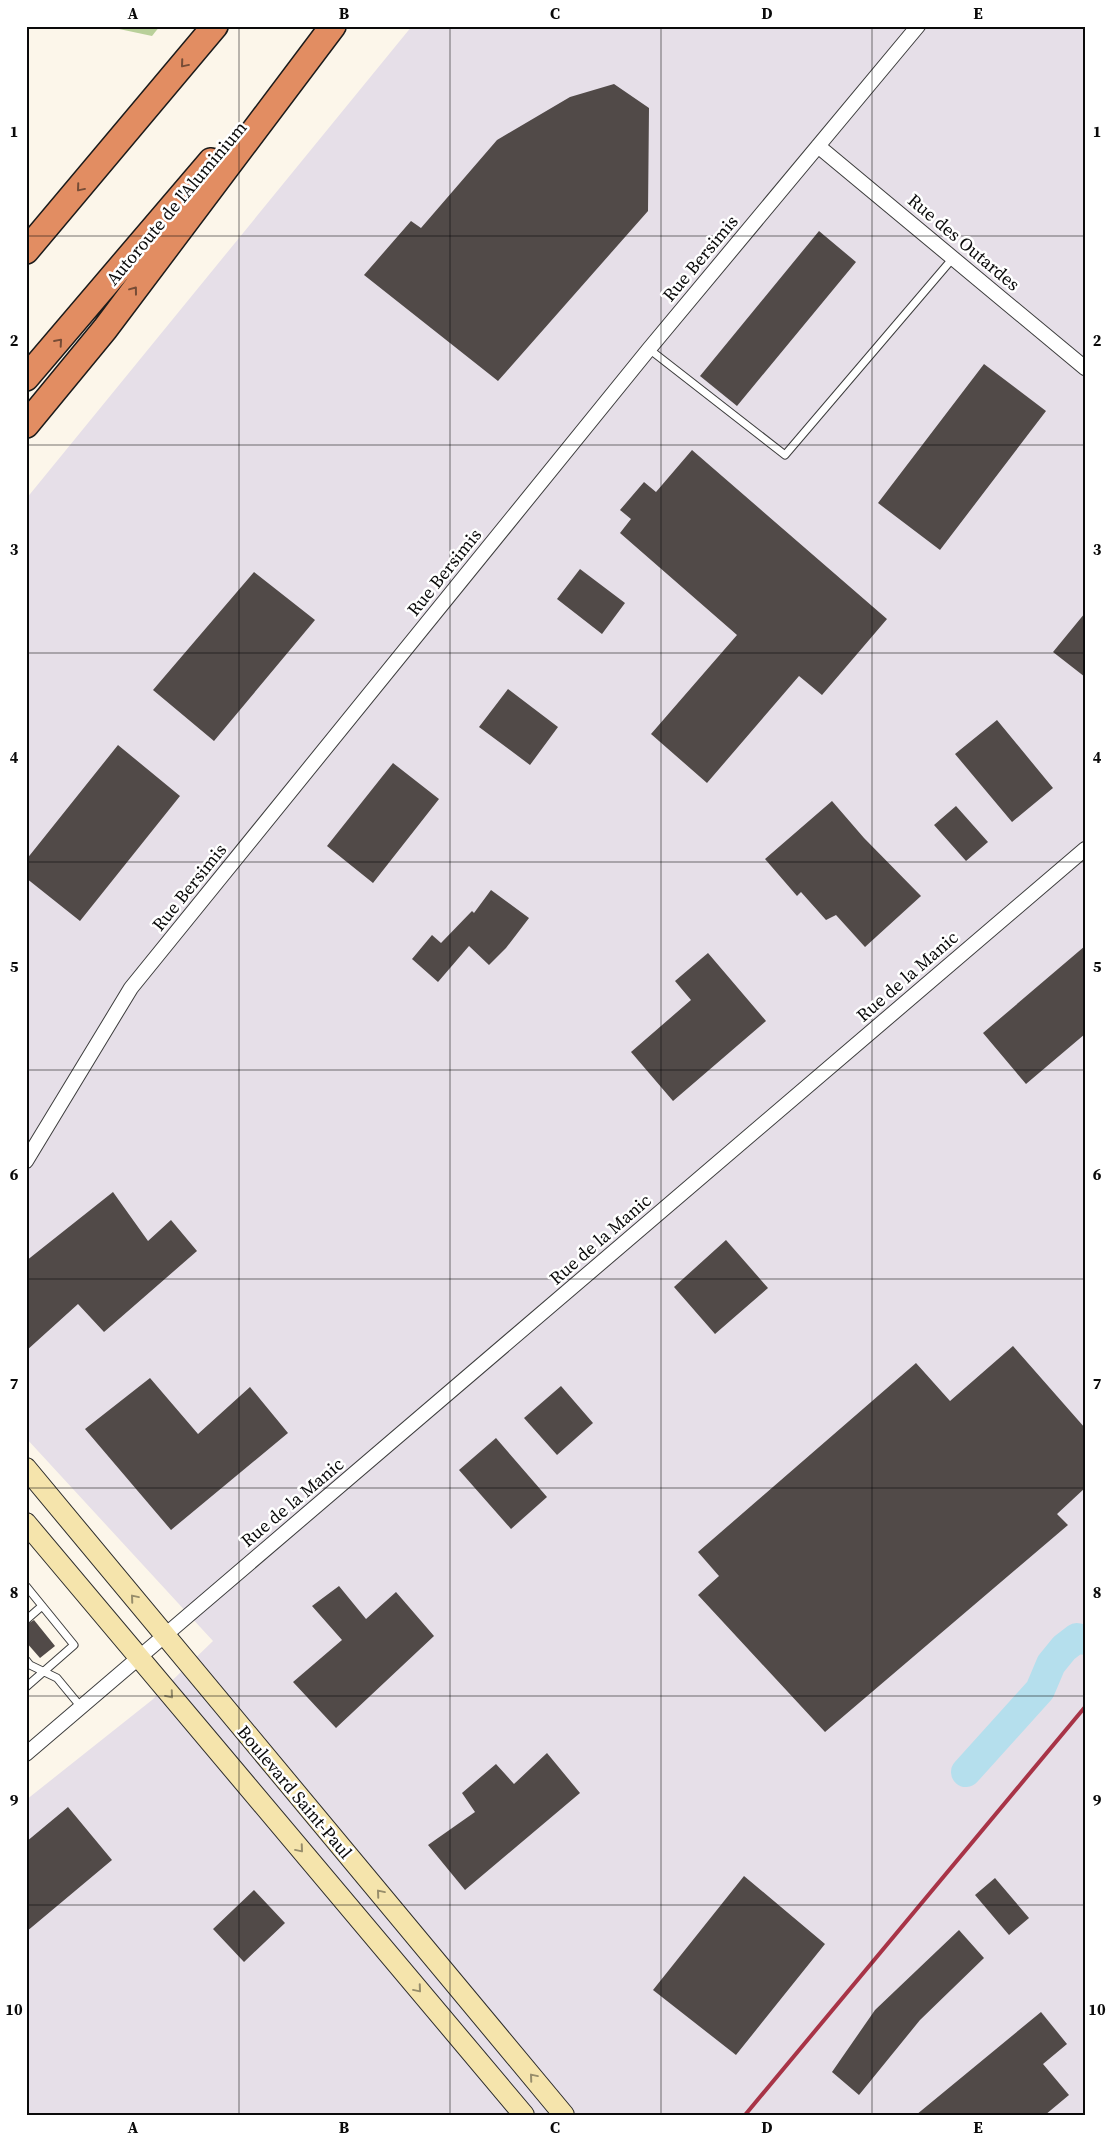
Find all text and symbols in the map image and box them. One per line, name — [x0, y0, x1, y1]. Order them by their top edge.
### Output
text: A — [128, 2, 139, 24]
text: B — [339, 2, 350, 24]
text: C — [550, 2, 560, 24]
text: D — [761, 2, 773, 24]
text: E — [973, 2, 983, 24]
one-way arrow — [181, 58, 190, 67]
street label: Autoroute de l'Aluminium — [100, 116, 252, 290]
text: 1 — [10, 120, 18, 142]
text: 1 — [1093, 120, 1101, 142]
one-way arrow — [77, 183, 86, 192]
street label: Rue des Outardes — [903, 188, 1026, 296]
street label: Rue Bersimis — [656, 209, 744, 307]
one-way arrow — [129, 287, 137, 296]
text: 2 — [10, 329, 19, 351]
text: 2 — [1093, 329, 1102, 351]
one-way arrow — [53, 338, 62, 347]
street label: Rue Bersimis — [401, 523, 487, 621]
text: 3 — [10, 538, 19, 560]
text: 3 — [1093, 538, 1102, 560]
text: 4 — [10, 746, 19, 768]
text: 4 — [1093, 746, 1102, 768]
street label: Rue Bersimis — [146, 838, 232, 936]
street label: Rue de la Manic — [851, 925, 963, 1027]
text: 5 — [10, 955, 19, 977]
text: 5 — [1093, 955, 1102, 977]
text: 6 — [10, 1163, 19, 1185]
text: 6 — [1093, 1163, 1102, 1185]
street label: Rue de la Manic — [544, 1188, 656, 1290]
text: 7 — [10, 1372, 19, 1394]
text: 7 — [1093, 1372, 1102, 1394]
street label: Rue de la Manic — [235, 1451, 349, 1553]
text: 8 — [10, 1581, 18, 1603]
text: 8 — [1093, 1581, 1101, 1603]
one-way arrow — [131, 1594, 140, 1603]
one-way arrow — [165, 1689, 173, 1698]
street label: Boulevard Saint-Paul — [232, 1720, 358, 1864]
text: 9 — [10, 1789, 19, 1811]
text: 9 — [1093, 1789, 1102, 1811]
one-way arrow — [294, 1843, 303, 1852]
one-way arrow — [376, 1890, 385, 1899]
one-way arrow — [412, 1983, 420, 1992]
text: 10 — [5, 1998, 23, 2020]
text: 10 — [1088, 1998, 1106, 2020]
one-way arrow — [530, 2074, 539, 2083]
text: A — [128, 2116, 139, 2138]
text: B — [339, 2116, 350, 2138]
text: C — [550, 2116, 560, 2138]
text: D — [761, 2116, 773, 2138]
text: E — [973, 2116, 983, 2138]

